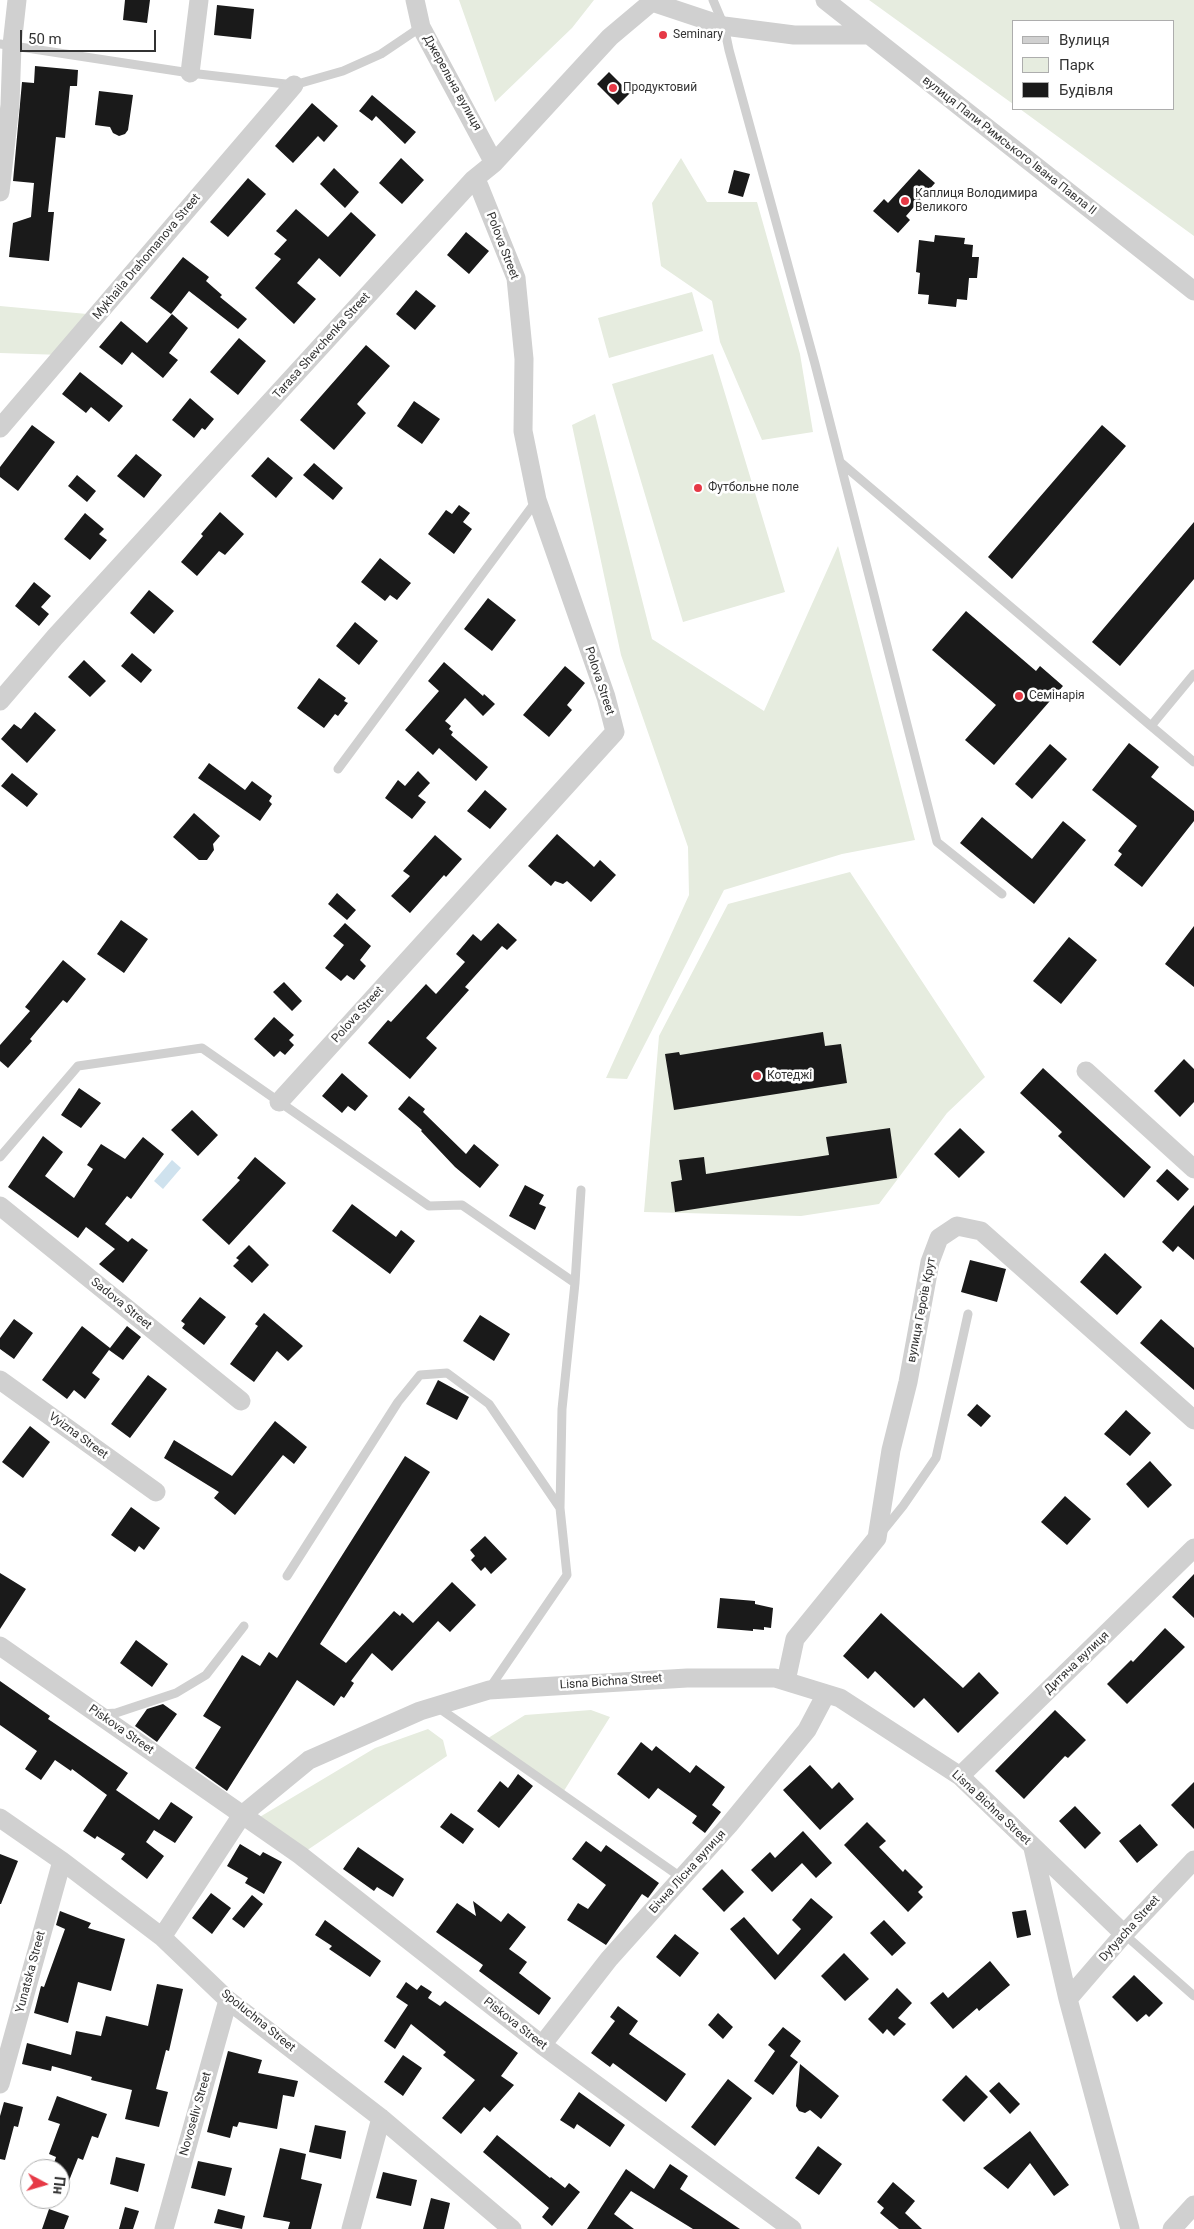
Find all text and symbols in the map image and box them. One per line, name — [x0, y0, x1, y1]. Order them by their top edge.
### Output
scale bar — [22, 20, 159, 52]
legend — [1012, 20, 1174, 110]
place label: Seminary — [673, 28, 723, 42]
marker: Seminary — [657, 29, 669, 41]
text: 50 m — [28, 30, 62, 48]
text: Вулиця — [1059, 31, 1110, 49]
street label: Джерельна вулиця — [420, 33, 484, 133]
text: Парк — [1059, 56, 1094, 74]
street label: вулиця Папи Римського Івана Павла ІІ — [919, 74, 1099, 218]
place label: Продуктовий — [623, 81, 697, 95]
text: Будівля — [1059, 81, 1113, 99]
marker: Продуктовий — [607, 82, 619, 94]
place label: Каплиця Володимира Великого — [915, 187, 1038, 215]
street label: Mykhaila Drahomanova Street — [90, 191, 204, 323]
marker: Каплиця Володимира Великого — [899, 195, 911, 207]
street label: Polova Street — [483, 210, 521, 282]
street label: Tarasa Shevchenka Street — [270, 290, 374, 402]
place label: Футбольне поле — [708, 481, 799, 495]
marker: Футбольне поле — [692, 482, 704, 494]
street label: Polova Street — [581, 645, 617, 717]
place label: Семінарія — [1029, 689, 1085, 703]
marker: Семінарія — [1013, 690, 1025, 702]
street label: Polova Street — [329, 984, 387, 1046]
place label: Котеджі — [767, 1069, 812, 1083]
marker: Котеджі — [751, 1070, 763, 1082]
street label: вулиця Героїв Крут — [905, 1256, 939, 1364]
street label: Sadova Street — [88, 1275, 154, 1333]
street label: Vyizna Street — [45, 1410, 111, 1462]
street label: Дитяча вулиця — [1042, 1629, 1112, 1697]
street label: Lisna Bichna Street — [559, 1671, 663, 1693]
street label: Piskova Street — [86, 1702, 156, 1758]
street label: Lisna Bichna Street — [949, 1768, 1033, 1848]
street label: Бічна Лісна вулиця — [647, 1827, 729, 1917]
street label: Dytyacha Street — [1097, 1893, 1163, 1965]
street label: Yunatska Street — [13, 1930, 49, 2014]
street label: Spoluchna Street — [218, 1987, 298, 2055]
street label: Piskova Street — [480, 1995, 550, 2053]
street label: Novoseliv Street — [177, 2070, 215, 2158]
north arrow — [20, 2159, 70, 2209]
text: Пн — [50, 2176, 68, 2195]

